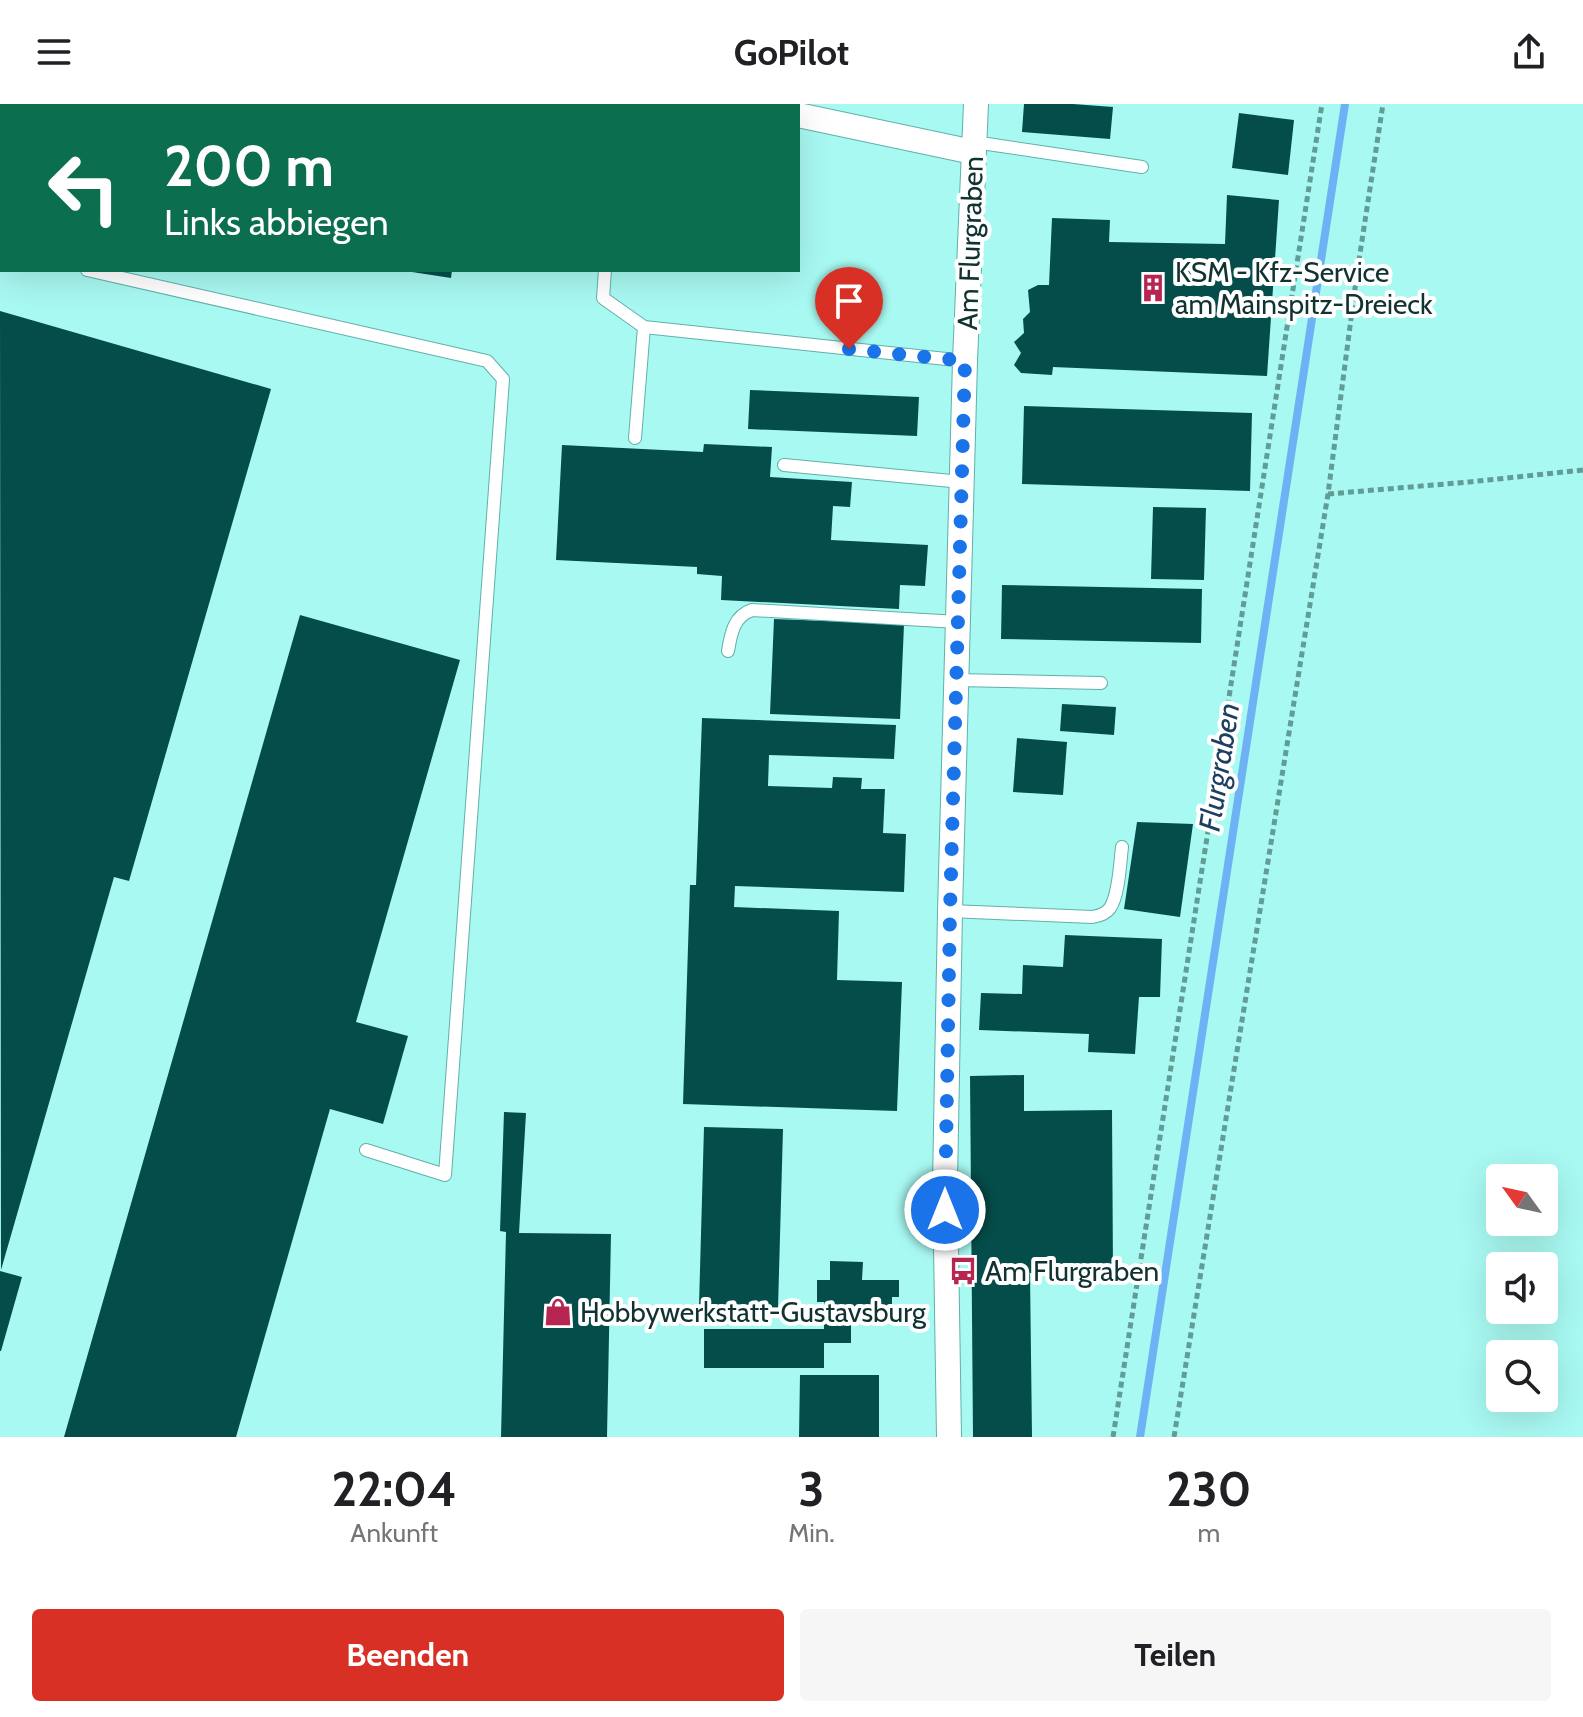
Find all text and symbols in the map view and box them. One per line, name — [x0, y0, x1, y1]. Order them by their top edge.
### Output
icon: menu — [32, 30, 76, 74]
text: GoPilot — [734, 30, 849, 74]
icon: share — [1507, 30, 1551, 74]
text: 200 m — [164, 132, 334, 200]
icon: left — [32, 136, 136, 240]
street label: Am Flurgraben — [950, 155, 990, 331]
text: Links abbiegen — [164, 200, 389, 244]
place label: KSM - Kfz-Service am Mainspitz-Dreieck — [1175, 255, 1433, 321]
pin — [815, 267, 883, 349]
building icon: KSM - Kfz-Service am Mainspitz-Dreieck — [1138, 273, 1168, 303]
icon: arrive — [827, 279, 871, 323]
water label: Flurgraben — [1191, 700, 1247, 834]
north arrow — [1486, 1164, 1558, 1236]
map controls — [1486, 1164, 1558, 1412]
position arrow — [903, 1168, 987, 1252]
button: sound — [1486, 1252, 1558, 1324]
place label: Am Flurgraben — [985, 1254, 1159, 1288]
bus stop icon: Am Flurgraben — [948, 1256, 978, 1286]
place label: Hobbywerkstatt-Gustavsburg — [580, 1295, 927, 1329]
shop icon: Hobbywerkstatt-Gustavsburg — [543, 1297, 573, 1327]
button: search — [1486, 1340, 1558, 1412]
text: 22:04 — [332, 1460, 457, 1518]
text: 3 — [799, 1460, 824, 1518]
text: 230 — [1166, 1460, 1251, 1518]
text: Ankunft — [350, 1517, 438, 1549]
text: Min. — [788, 1517, 835, 1549]
text: m — [1197, 1517, 1220, 1549]
button: Beenden — [32, 1609, 784, 1701]
button: Teilen — [800, 1609, 1551, 1701]

